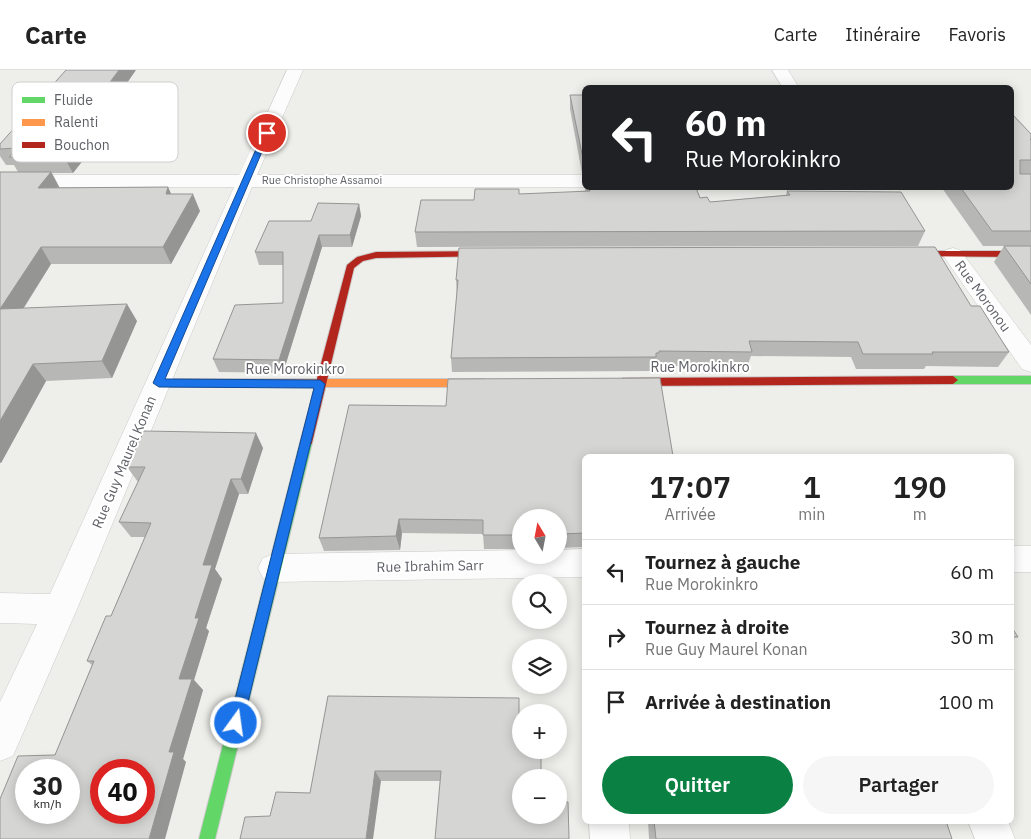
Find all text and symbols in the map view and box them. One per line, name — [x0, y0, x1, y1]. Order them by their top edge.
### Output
text: Carte — [25, 19, 87, 51]
text: Carte — [774, 23, 817, 46]
text: Itinéraire — [845, 23, 921, 46]
text: Favoris — [949, 23, 1006, 46]
legend — [12, 82, 178, 162]
text: Fluide — [54, 91, 93, 109]
text: 60 m — [685, 100, 767, 146]
icon: left — [602, 105, 667, 170]
pin — [246, 112, 288, 154]
text: Ralenti — [54, 113, 98, 131]
icon: arrive — [253, 119, 281, 147]
text: Bouchon — [54, 136, 110, 154]
text: Rue Morokinkro — [685, 144, 841, 173]
street label: Rue Christophe Assamoi — [262, 173, 382, 187]
street label: Rue Moronou — [951, 257, 1015, 335]
street label: Rue Morokinkro — [650, 358, 750, 376]
street label: Rue Morokinkro — [245, 360, 345, 378]
street label: Rue Guy Maurel Konan — [88, 393, 160, 531]
text: 17:07 — [649, 467, 731, 506]
text: 1 — [803, 467, 821, 506]
text: 190 — [893, 467, 947, 506]
text: Arrivée — [664, 504, 716, 524]
text: min — [798, 504, 825, 524]
text: m — [913, 504, 927, 524]
north arrow — [512, 509, 568, 564]
map controls — [512, 509, 567, 824]
text: Tournez à gauche — [645, 550, 801, 574]
street label: Rue Ibrahim Sarr — [376, 556, 484, 576]
icon: left — [602, 558, 630, 586]
text: 60 m — [950, 560, 994, 584]
button: search — [512, 574, 567, 629]
text: Rue Morokinkro — [645, 574, 758, 594]
text: Tournez à droite — [645, 615, 789, 639]
icon: right — [602, 623, 630, 651]
text: 30 m — [950, 625, 994, 649]
button: layers — [512, 639, 567, 694]
text: Rue Guy Maurel Konan — [645, 639, 808, 659]
icon: arrive — [602, 688, 630, 716]
text: Arrivée à destination — [645, 690, 831, 714]
text: 100 m — [939, 690, 994, 714]
position arrow — [209, 696, 261, 748]
button: + — [512, 704, 567, 759]
button: Quitter — [602, 756, 793, 814]
button: Partager — [803, 756, 994, 814]
speed limit sign: 40 — [90, 759, 155, 824]
text: 30 — [32, 769, 63, 802]
button: − — [512, 769, 567, 824]
text: km/h — [33, 796, 62, 811]

